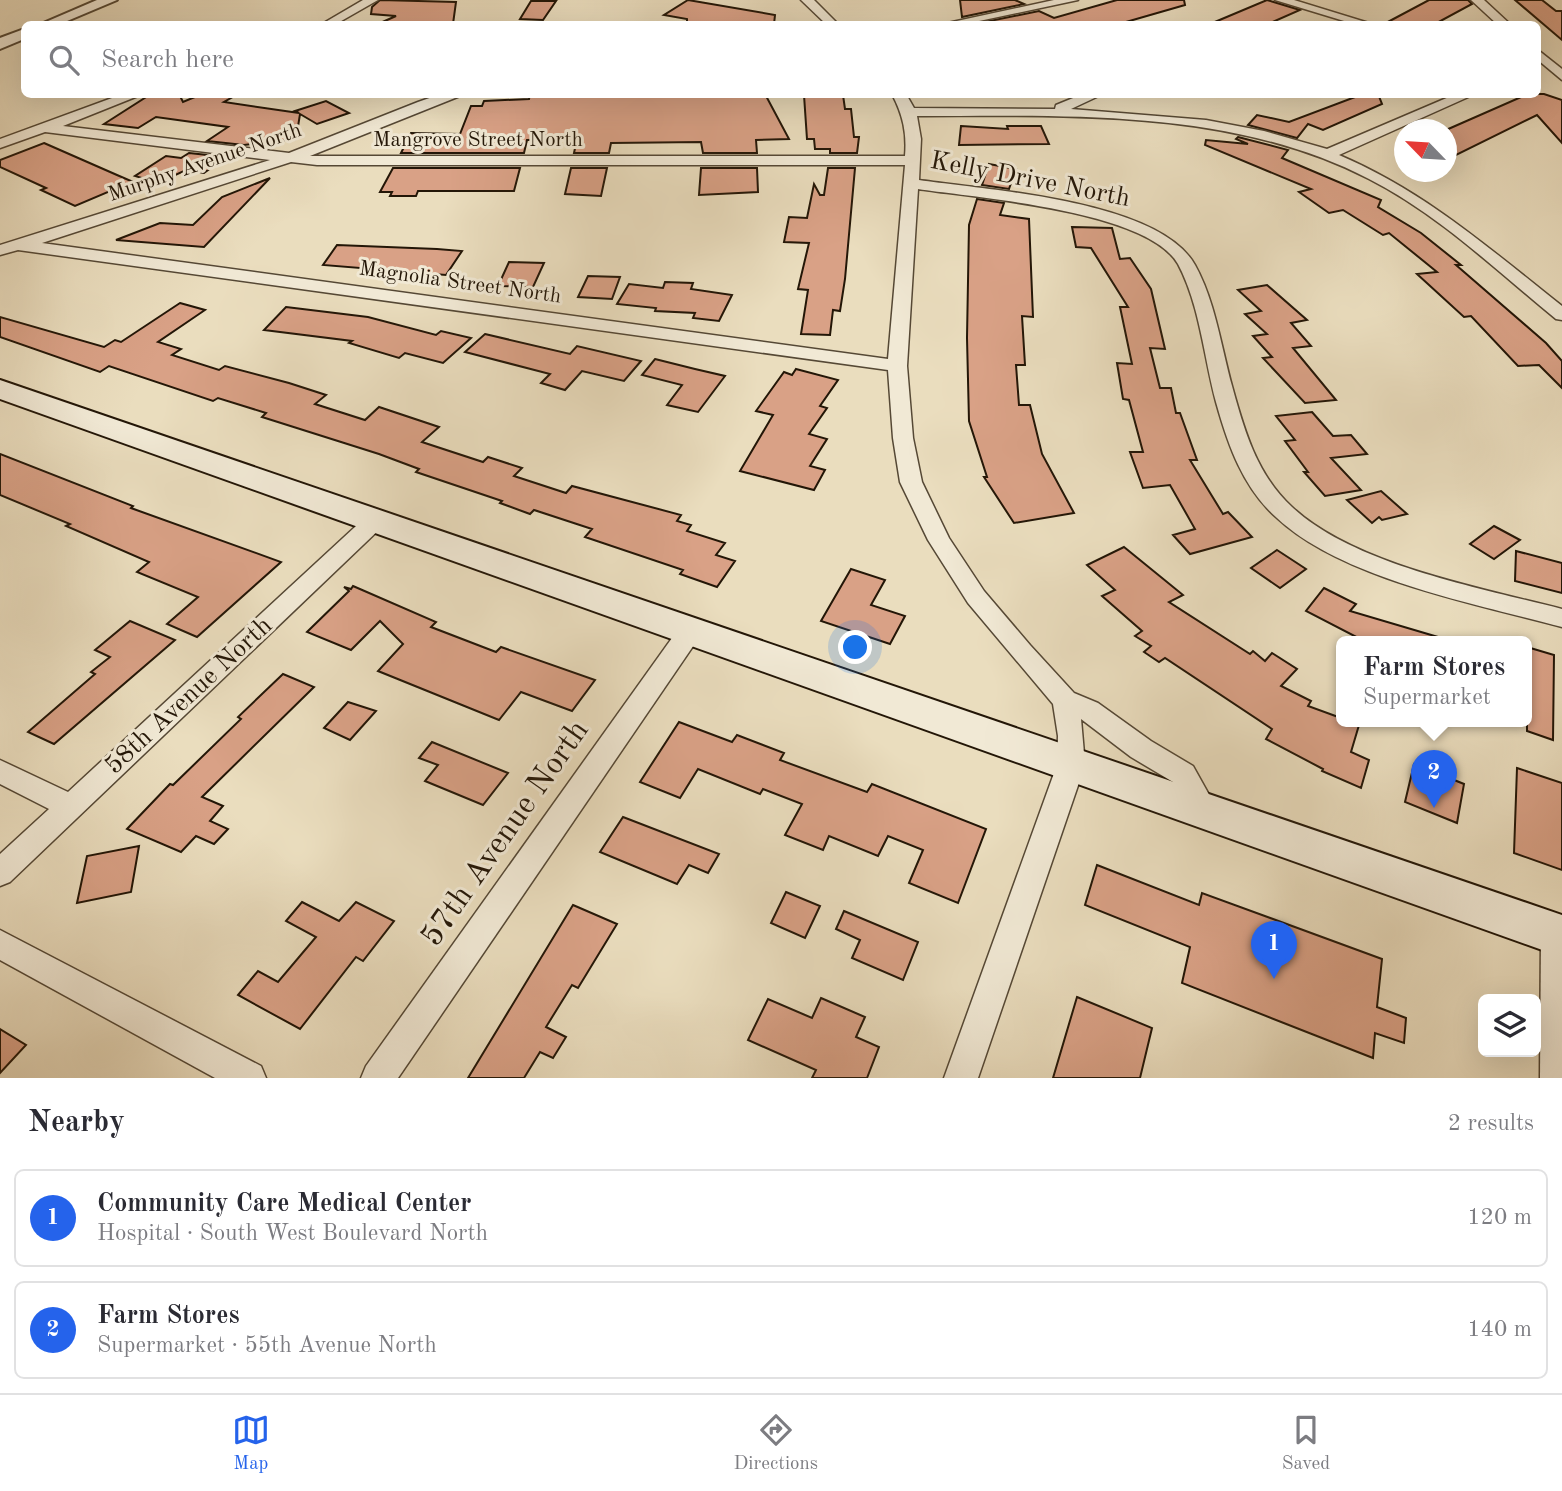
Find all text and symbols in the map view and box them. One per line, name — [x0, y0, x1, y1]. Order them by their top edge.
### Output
search box — [21, 21, 1541, 98]
icon: search — [45, 41, 83, 79]
text: Search here — [101, 47, 234, 73]
north arrow — [1394, 119, 1457, 182]
street label: Murphy Avenue North — [105, 120, 305, 206]
street label: Mangrove Street North — [373, 130, 583, 151]
street label: Kelly Drive North — [928, 148, 1132, 212]
street label: Magnolia Street North — [357, 258, 563, 308]
street label: 58th Avenue North — [101, 612, 277, 780]
your location — [838, 630, 872, 664]
popup — [1336, 636, 1532, 727]
text: Farm Stores — [1363, 655, 1505, 681]
text: Supermarket — [1363, 686, 1491, 709]
street label: 57th Avenue North — [416, 715, 596, 953]
pin: 2 — [1411, 750, 1457, 808]
pin: 1 — [1251, 921, 1297, 979]
map controls — [1478, 994, 1541, 1057]
button: layers — [1478, 994, 1541, 1057]
text: Nearby — [28, 1108, 125, 1138]
text: 2 results — [1448, 1112, 1534, 1135]
text: Community Care Medical Center — [97, 1191, 472, 1217]
text: 1 — [46, 1206, 60, 1229]
text: 120 m — [1467, 1206, 1532, 1229]
text: Hospital · South West Boulevard North — [97, 1222, 488, 1245]
text: Farm Stores — [97, 1303, 240, 1329]
text: 2 — [46, 1318, 60, 1341]
text: 140 m — [1467, 1318, 1532, 1341]
text: Supermarket · 55th Avenue North — [97, 1334, 437, 1357]
tab: Map — [232, 1411, 270, 1476]
tab: Directions — [734, 1411, 818, 1476]
tab: Saved — [1282, 1411, 1330, 1476]

